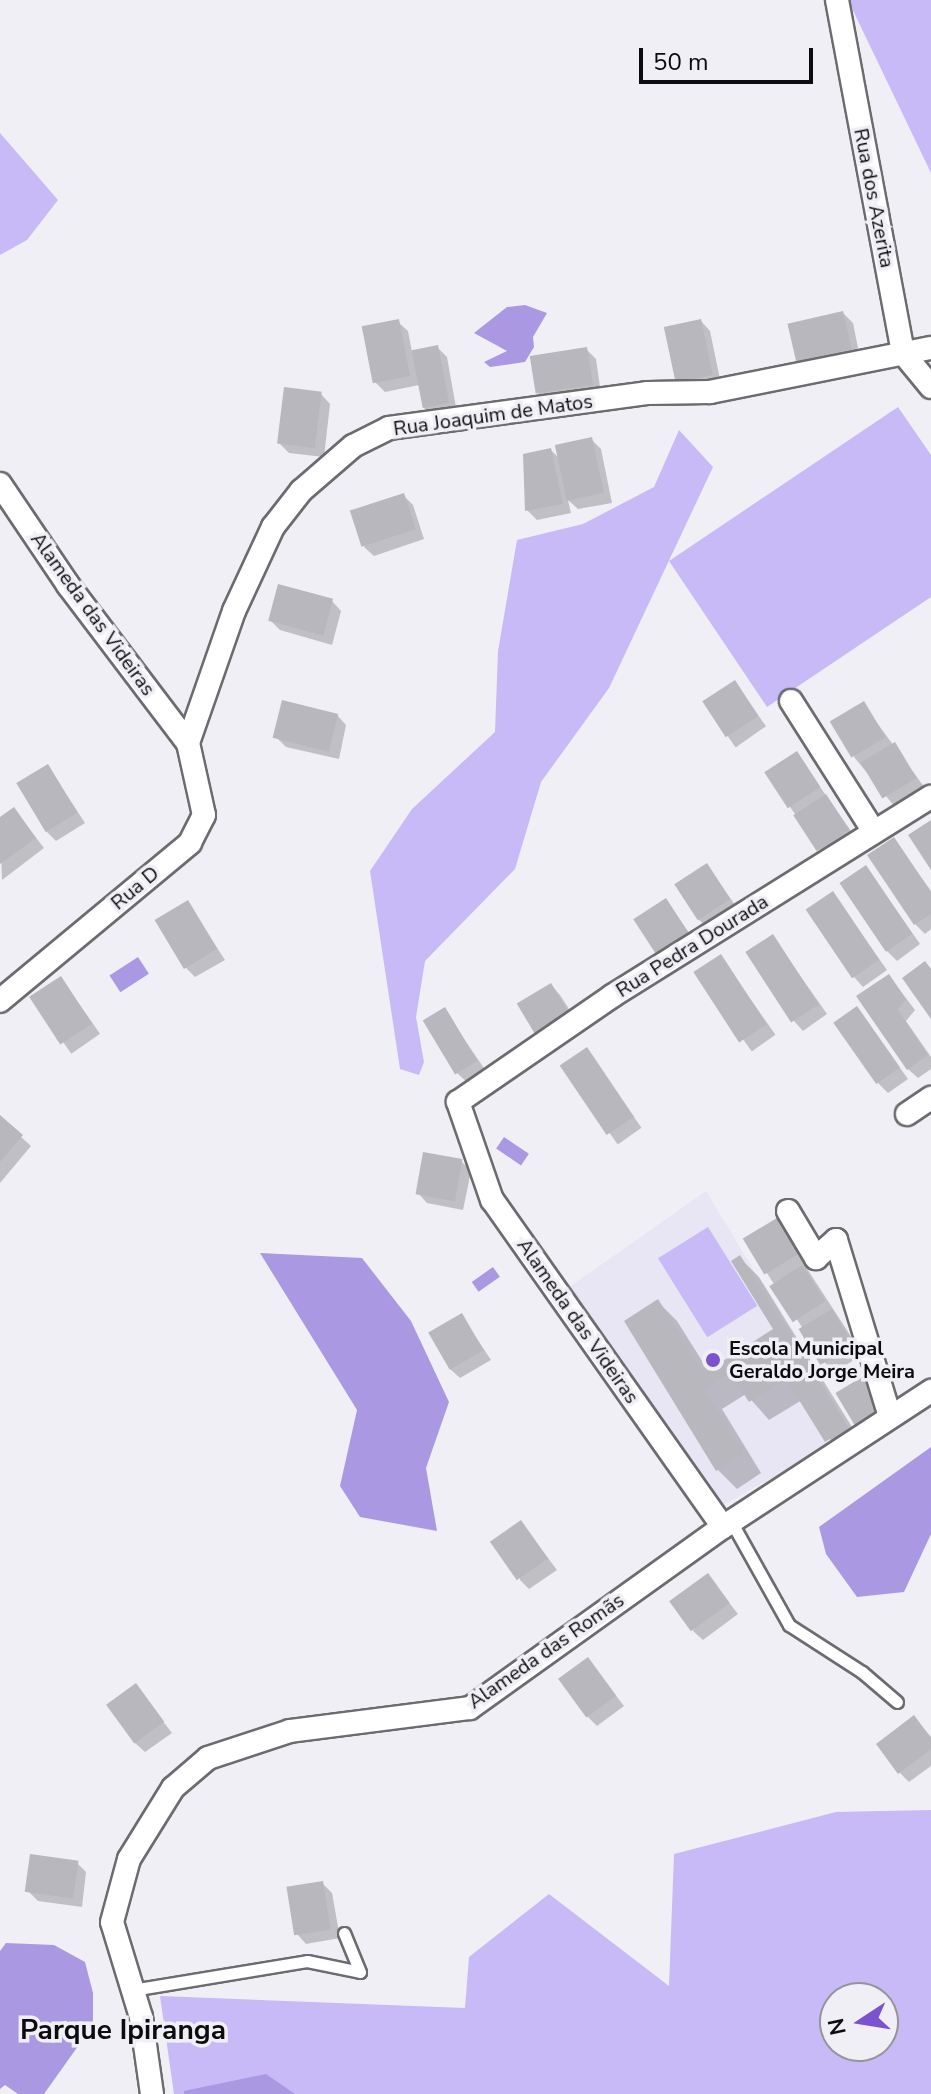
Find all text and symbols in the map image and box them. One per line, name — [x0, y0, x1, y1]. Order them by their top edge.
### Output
scale bar — [643, 32, 817, 82]
text: 50 m — [653, 46, 709, 78]
street label: Rua dos Azerita — [849, 126, 899, 270]
street label: Rua Joaquim de Matos — [392, 389, 594, 441]
street label: Alameda das Videiras — [26, 528, 160, 700]
street label: Rua D — [106, 861, 164, 915]
street label: Rua Pedra Dourada — [612, 890, 772, 1002]
street label: Alameda das Videiras — [512, 1234, 644, 1408]
place label: Escola Municipal Geraldo Jorge Meira — [729, 1336, 915, 1383]
marker: Escola Municipal Geraldo Jorge Meira — [704, 1351, 722, 1369]
street label: Alameda das Romãs — [463, 1588, 629, 1714]
north arrow — [819, 1982, 899, 2062]
district label: Parque Ipiranga — [20, 2013, 226, 2047]
text: N — [821, 2015, 854, 2038]

